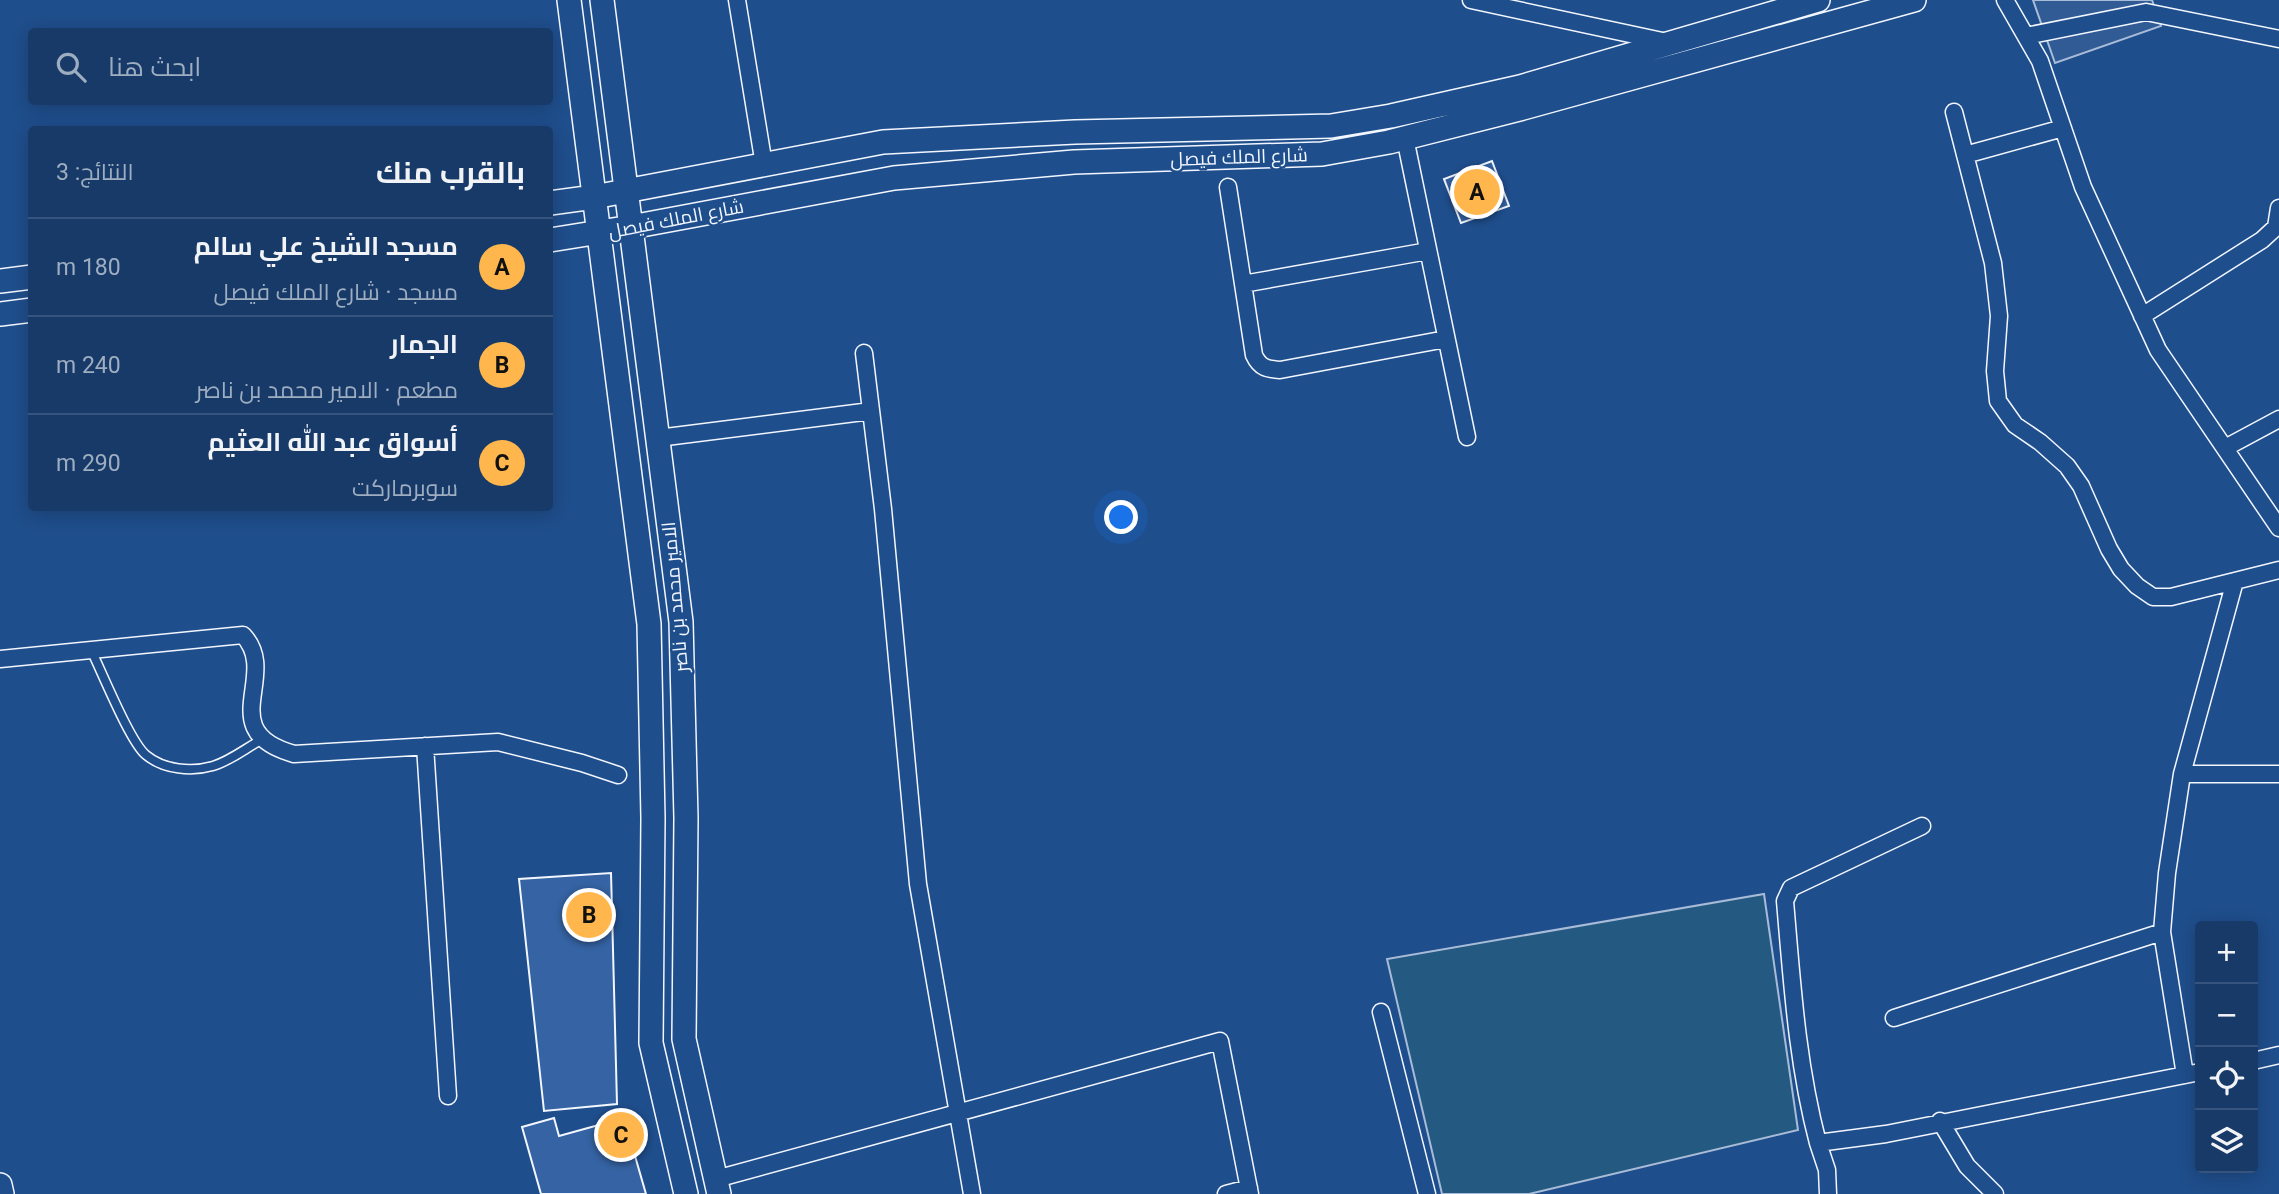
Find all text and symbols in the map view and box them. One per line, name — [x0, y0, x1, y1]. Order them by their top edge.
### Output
search box — [28, 28, 553, 105]
icon: search — [52, 48, 90, 86]
text: ابحث هنا — [108, 52, 201, 82]
street label: شارع الملك فيصل — [1170, 143, 1308, 173]
text: بالقرب منك — [376, 155, 525, 190]
text: النتائج: 3 — [56, 159, 134, 186]
pin: A — [1454, 166, 1500, 218]
street label: شارع الملك فيصل — [606, 195, 746, 245]
text: مسجد الشيخ علي سالم — [194, 231, 458, 261]
text: 180 m — [56, 254, 121, 281]
text: A — [494, 254, 510, 281]
text: مسجد · شارع الملك فيصل — [214, 279, 458, 306]
text: الجمار — [390, 329, 458, 359]
text: 240 m — [56, 352, 121, 379]
text: B — [495, 352, 509, 379]
text: مطعم · الامير محمد بن ناصر — [196, 377, 458, 404]
text: أسواق عبد الله العثيم — [207, 427, 458, 457]
text: 290 m — [56, 450, 121, 477]
text: C — [494, 450, 510, 477]
text: سوبرماركت — [352, 475, 458, 502]
your location — [1104, 500, 1138, 534]
street label: الامير محمد بن ناصر — [657, 521, 693, 674]
pin: B — [566, 889, 612, 941]
map controls — [2195, 921, 2258, 1173]
button: + — [2195, 921, 2258, 984]
button: − — [2195, 984, 2258, 1047]
button: locate — [2195, 1047, 2258, 1110]
pin: C — [598, 1109, 644, 1161]
button: layers — [2195, 1110, 2258, 1173]

